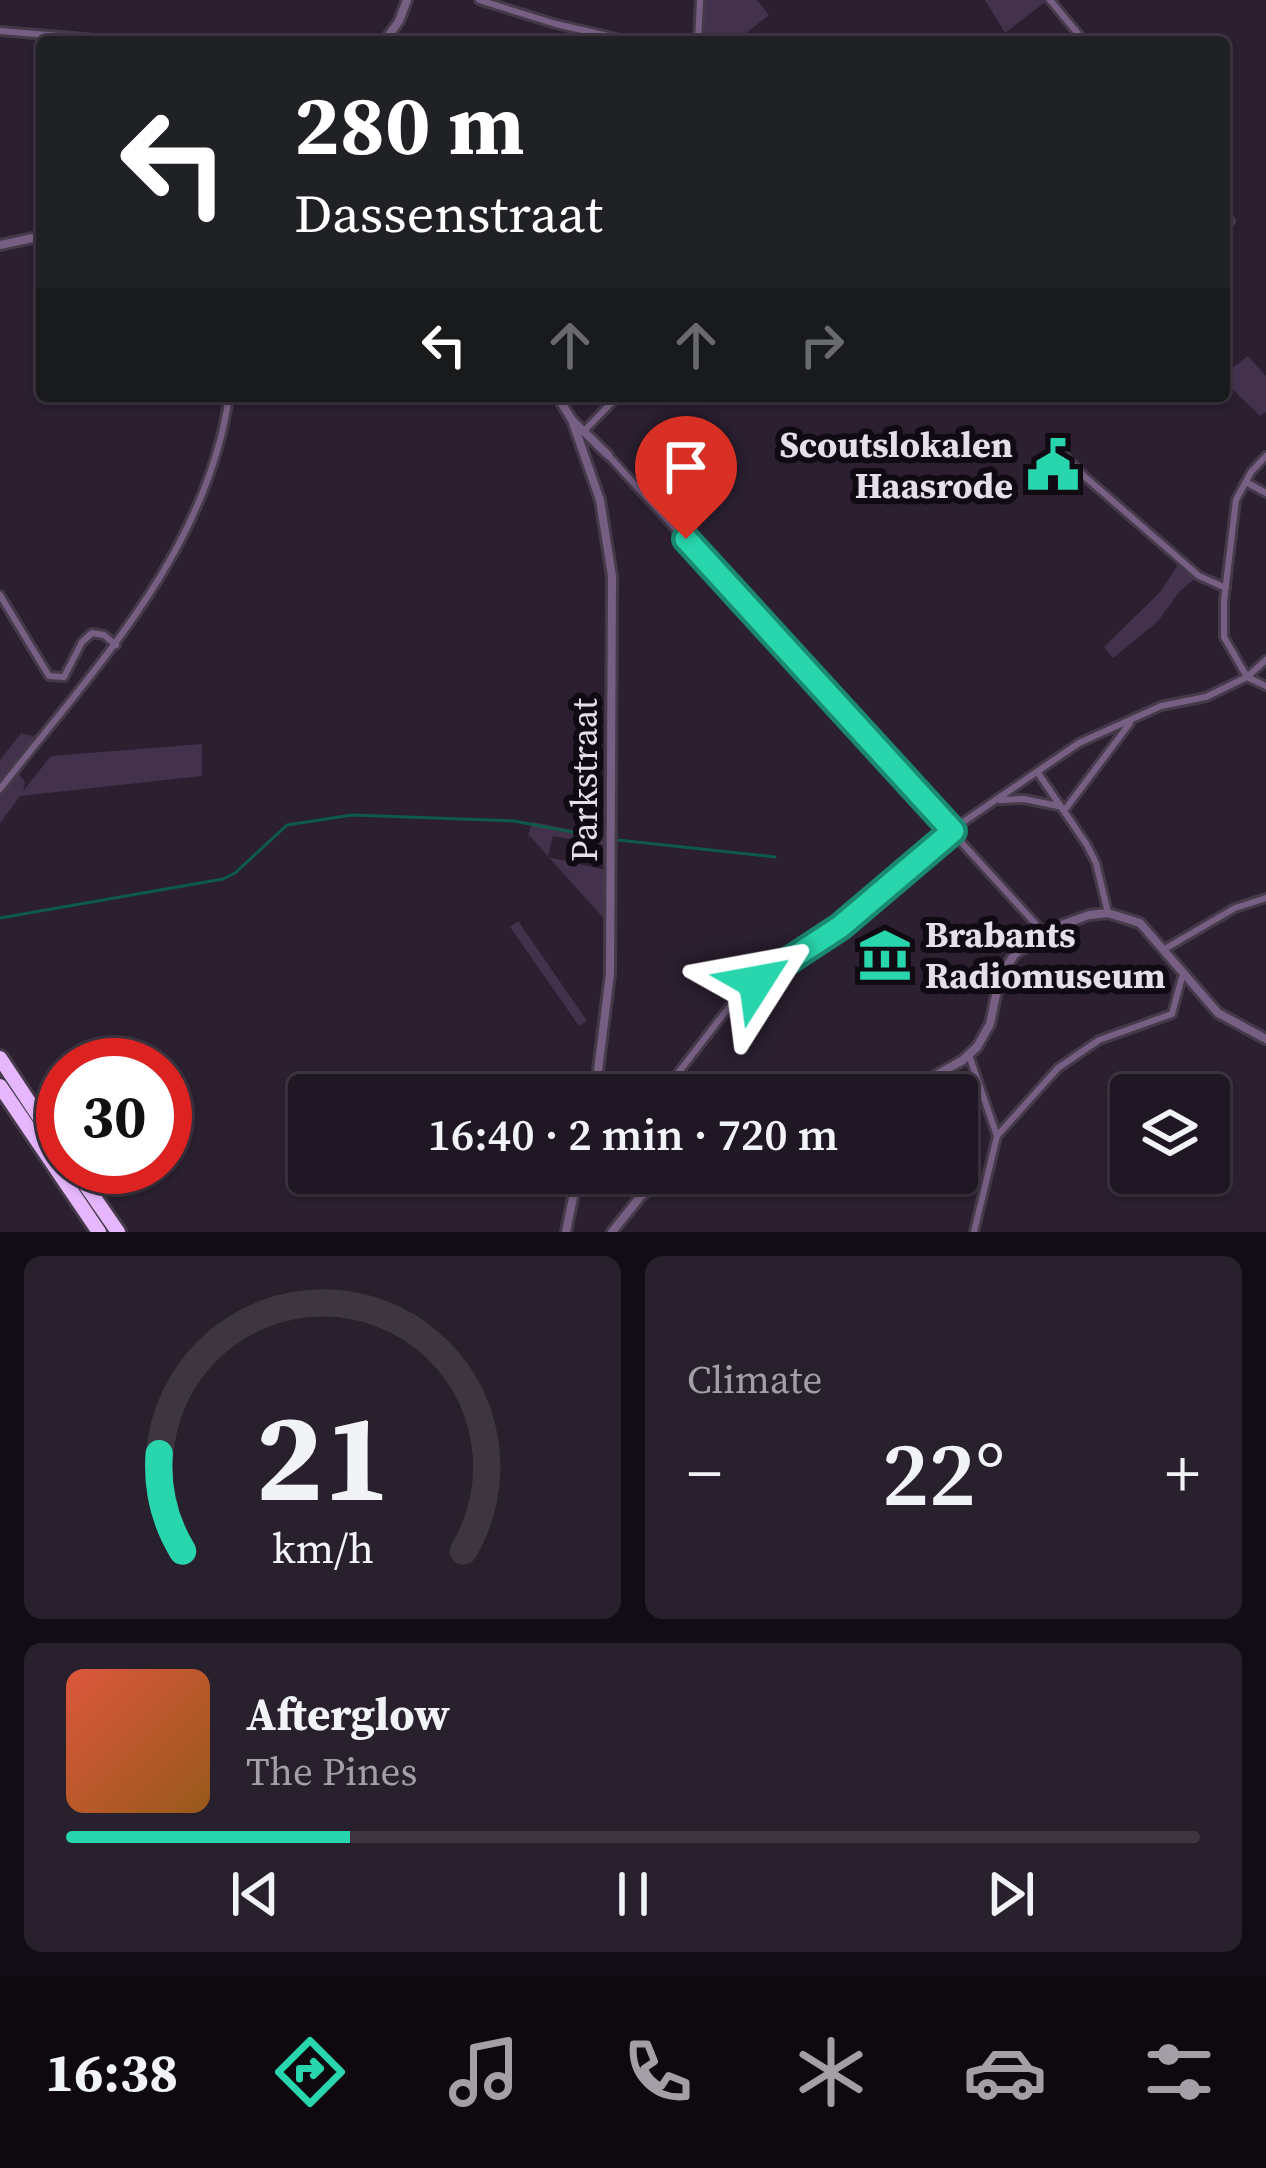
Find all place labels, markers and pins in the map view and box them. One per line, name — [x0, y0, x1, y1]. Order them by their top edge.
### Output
pin — [635, 416, 737, 539]
place label: Scoutslokalen Haasrode — [779, 420, 1013, 510]
public building icon: Scoutslokalen Haasrode — [1024, 436, 1082, 494]
place label: Brabants Radiomuseum — [925, 910, 1166, 1000]
museum icon: Brabants Radiomuseum — [856, 926, 914, 984]

